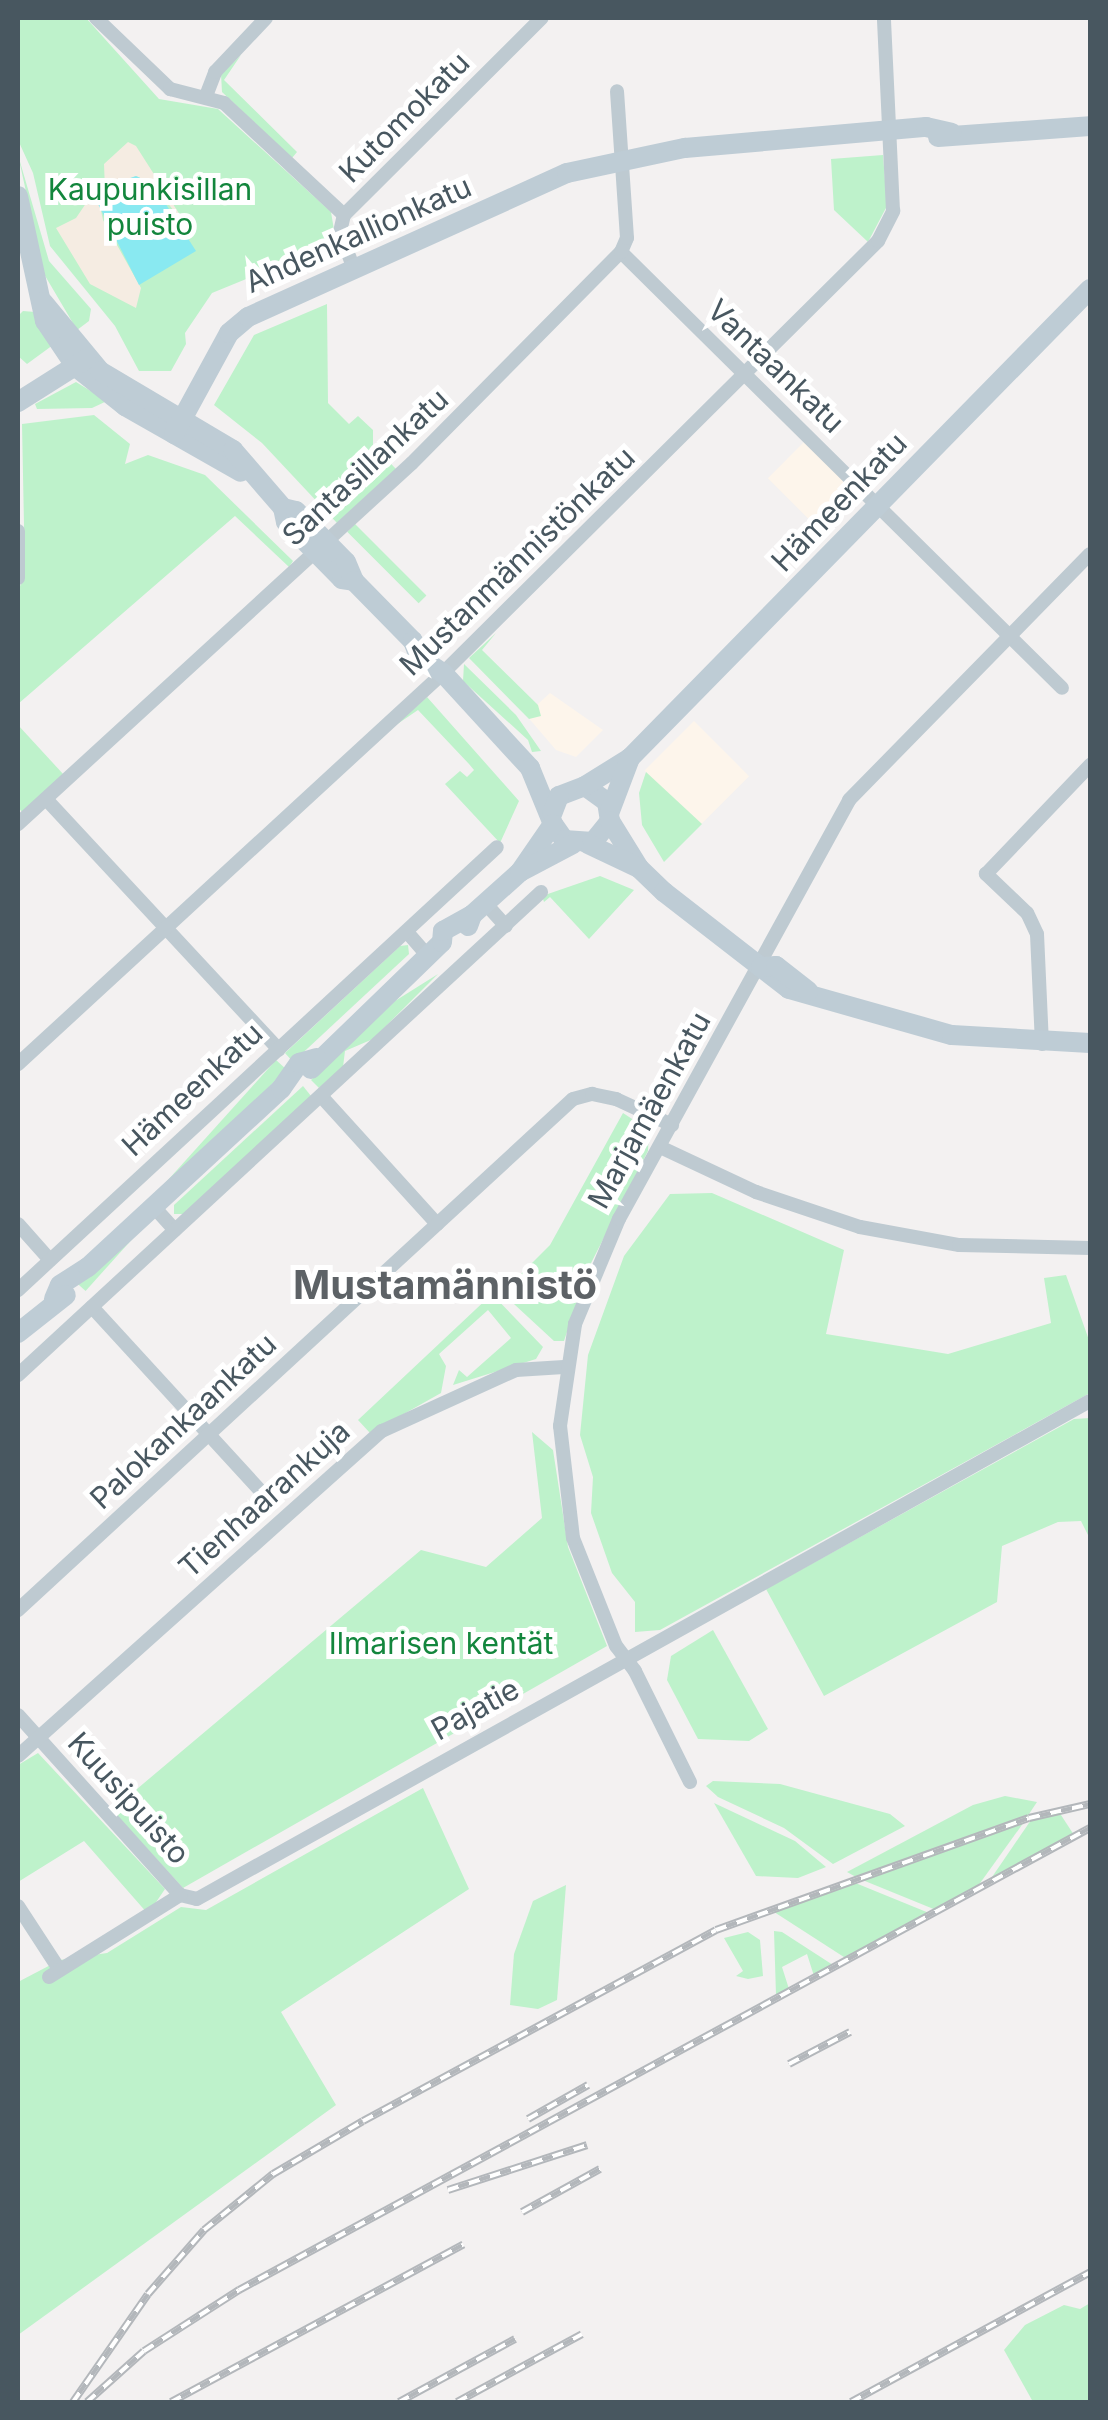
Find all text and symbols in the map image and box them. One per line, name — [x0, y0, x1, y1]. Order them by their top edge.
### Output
street label: Kutomokatu — [331, 44, 477, 190]
street label: Ahdenkallionkatu — [239, 168, 477, 300]
park label: Kaupunkisillan puisto — [48, 171, 252, 242]
street label: Vantaankatu — [700, 292, 852, 440]
street label: Santasillankatu — [275, 381, 455, 553]
street label: Hämeenkatu — [764, 425, 914, 579]
street label: Mustanmännistönkatu — [392, 439, 642, 683]
street label: Marjamäenkatu — [580, 1005, 718, 1215]
street label: Hämeenkatu — [114, 1015, 270, 1163]
district label: Mustamännistö — [293, 1261, 597, 1309]
street label: Palokankaankatu — [83, 1326, 283, 1516]
street label: Tienhaarankuja — [171, 1413, 357, 1585]
park label: Ilmarisen kentät — [329, 1625, 553, 1661]
street label: Pajatie — [425, 1670, 525, 1748]
street label: Kuusipuisto — [61, 1725, 197, 1871]

